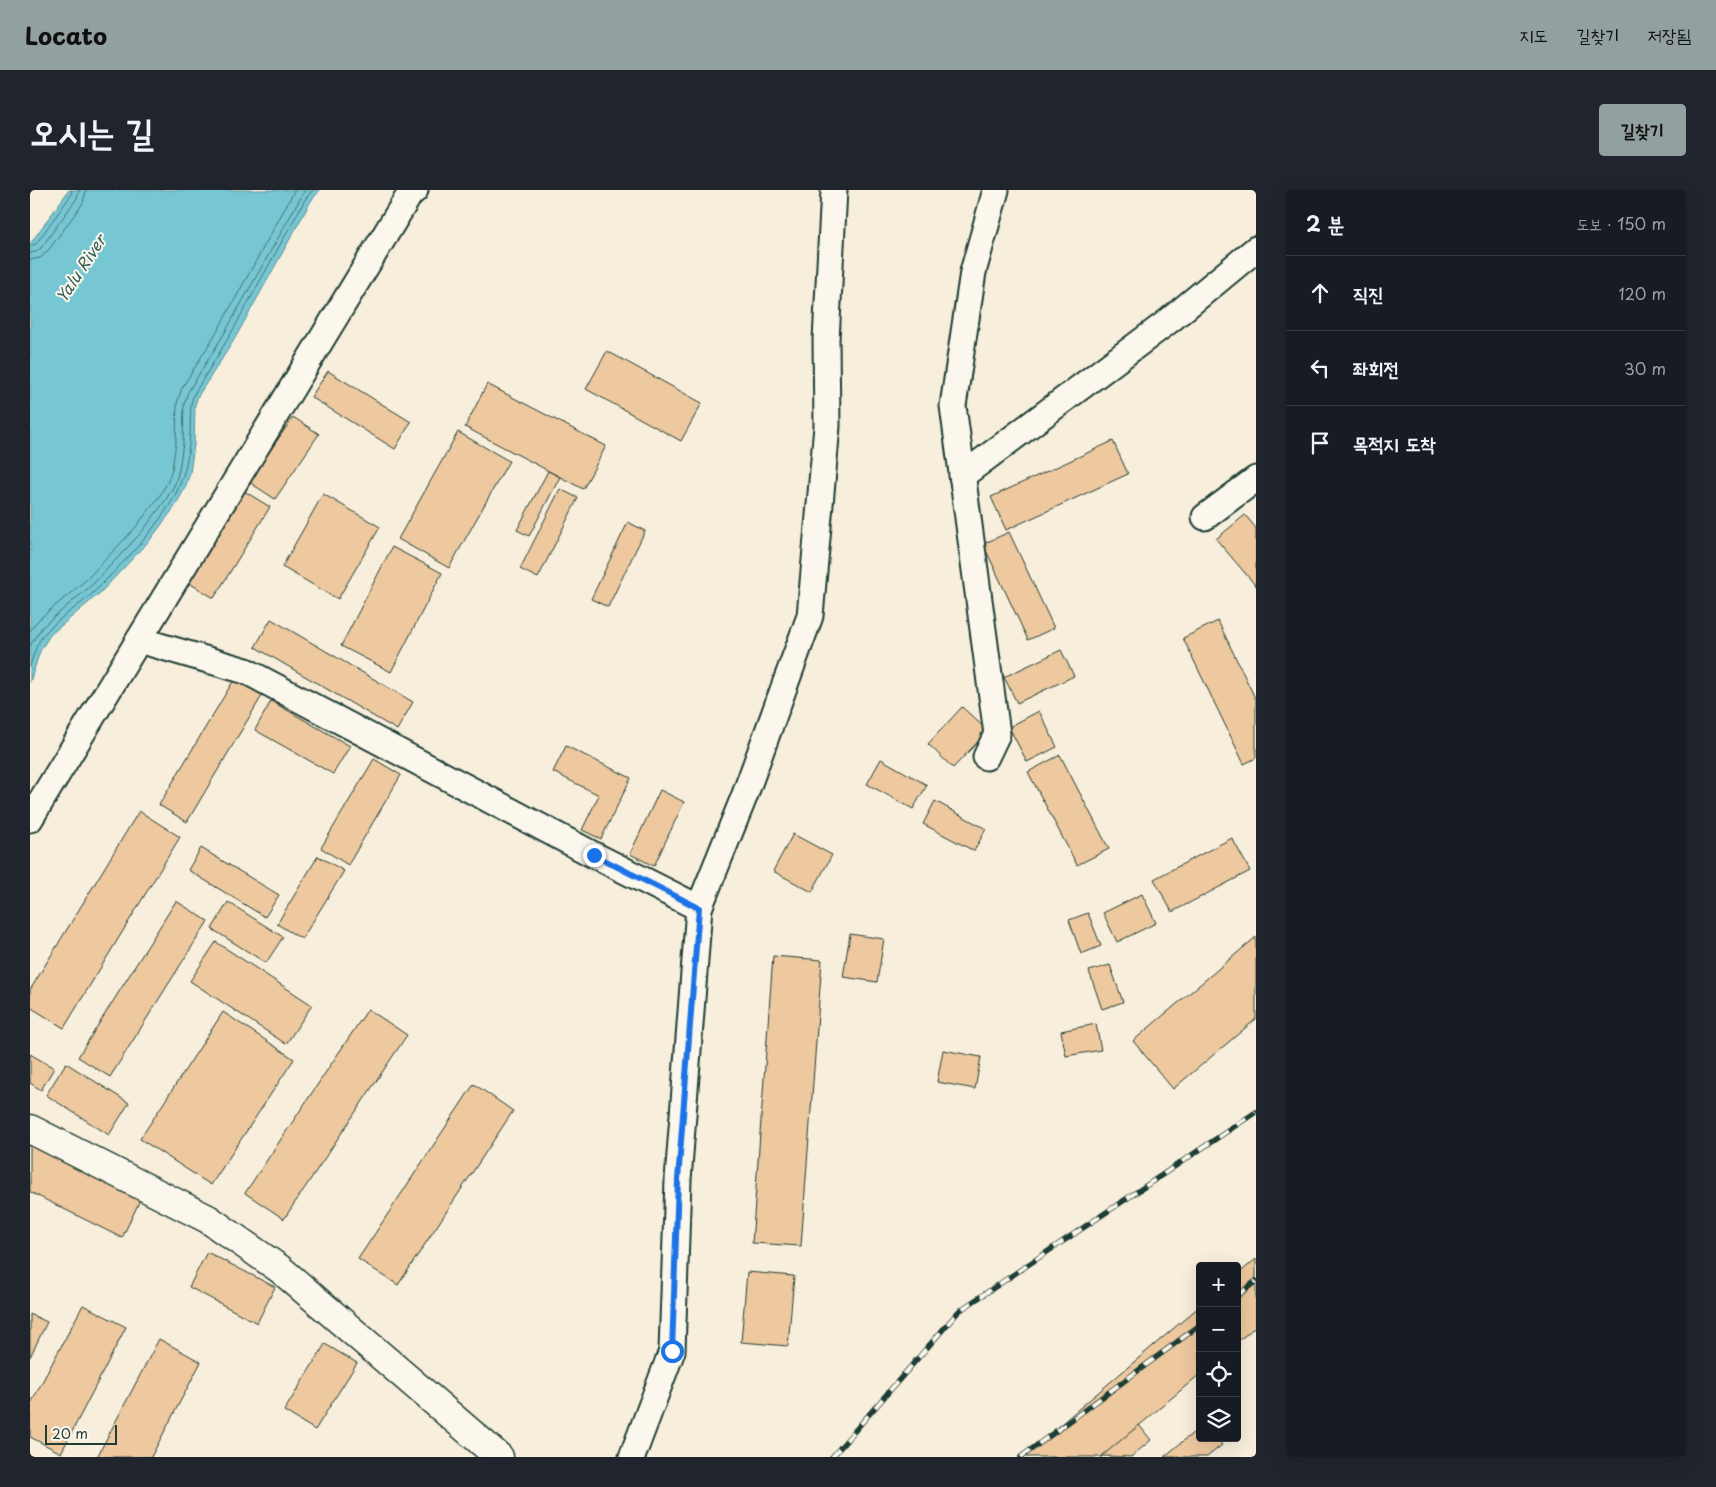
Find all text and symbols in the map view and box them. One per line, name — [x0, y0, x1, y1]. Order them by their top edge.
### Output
text: Locato — [25, 17, 107, 53]
text: 지도 — [1519, 21, 1548, 48]
text: 길찾기 — [1576, 21, 1620, 48]
text: 저장됨 — [1648, 21, 1691, 48]
text: 오시는 길 — [30, 104, 154, 157]
button: 길찾기 — [1599, 104, 1686, 156]
text: 2 분 — [1306, 207, 1344, 239]
text: 도보 · 150 m — [1576, 211, 1666, 235]
water label: Yalu River — [49, 227, 112, 306]
icon: ahead — [1306, 279, 1334, 307]
text: 직진 — [1353, 279, 1384, 307]
text: 120 m — [1619, 281, 1666, 305]
icon: left — [1306, 354, 1334, 382]
text: 좌회전 — [1353, 354, 1399, 382]
text: 30 m — [1624, 356, 1666, 380]
icon: arrive — [1306, 429, 1334, 457]
text: 목적지 도착 — [1353, 429, 1436, 457]
route end — [583, 844, 606, 867]
map controls — [1196, 1262, 1241, 1442]
button: + — [1196, 1262, 1241, 1307]
button: − — [1196, 1307, 1241, 1352]
route start — [661, 1340, 684, 1363]
button: locate — [1196, 1352, 1241, 1397]
button: layers — [1196, 1397, 1241, 1442]
scale bar — [45, 1422, 118, 1445]
text: 20 m — [52, 1423, 88, 1444]

